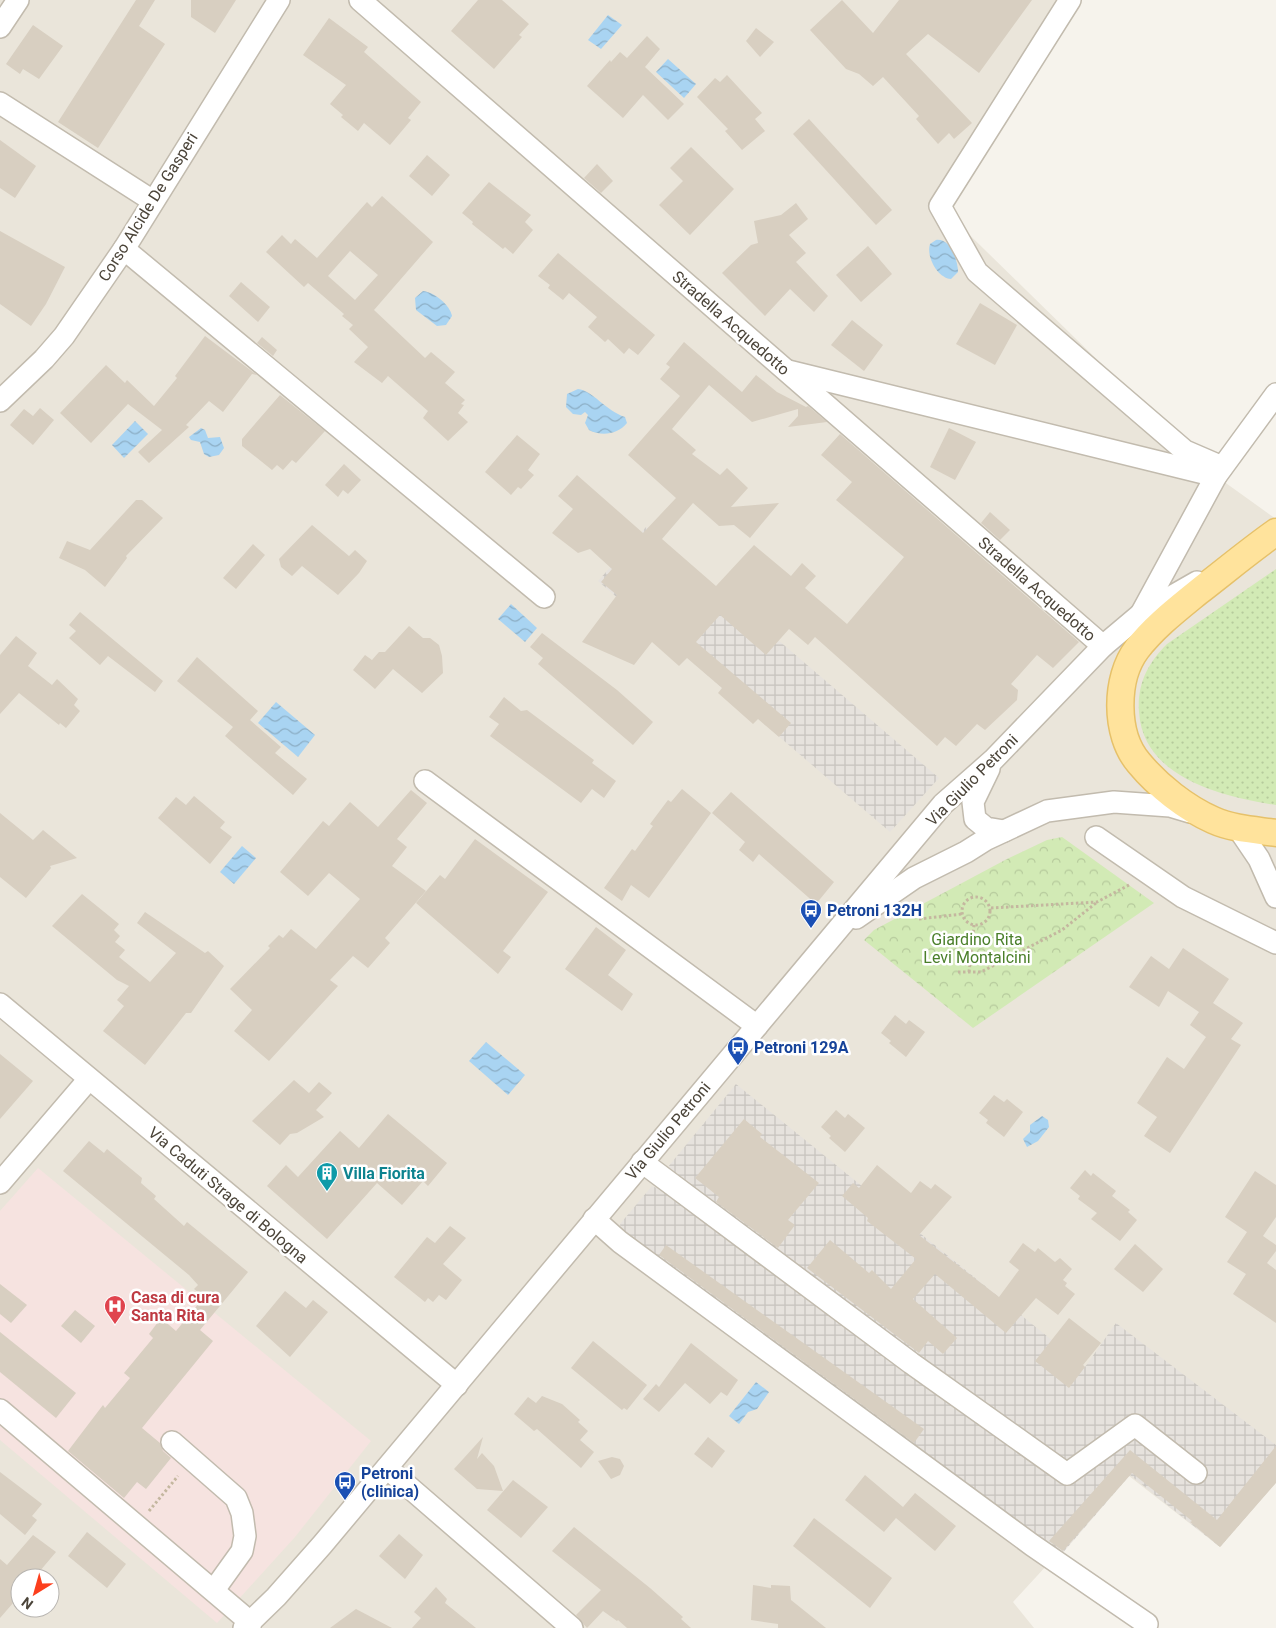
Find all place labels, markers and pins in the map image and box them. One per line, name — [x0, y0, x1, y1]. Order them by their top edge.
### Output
bus stop icon: Petroni 132H — [799, 898, 823, 929]
place label: Petroni 132H — [827, 901, 922, 920]
bus stop icon: Petroni 129A — [726, 1035, 750, 1066]
place label: Petroni 129A — [754, 1038, 849, 1057]
building icon: Villa Fiorita — [315, 1161, 339, 1192]
place label: Villa Fiorita — [343, 1164, 425, 1183]
place label: Casa di cura Santa Rita — [131, 1288, 220, 1325]
hospital icon: Casa di cura Santa Rita — [103, 1294, 127, 1325]
place label: Petroni (clinica) — [361, 1464, 419, 1501]
bus stop icon: Petroni (clinica) — [333, 1470, 357, 1501]

